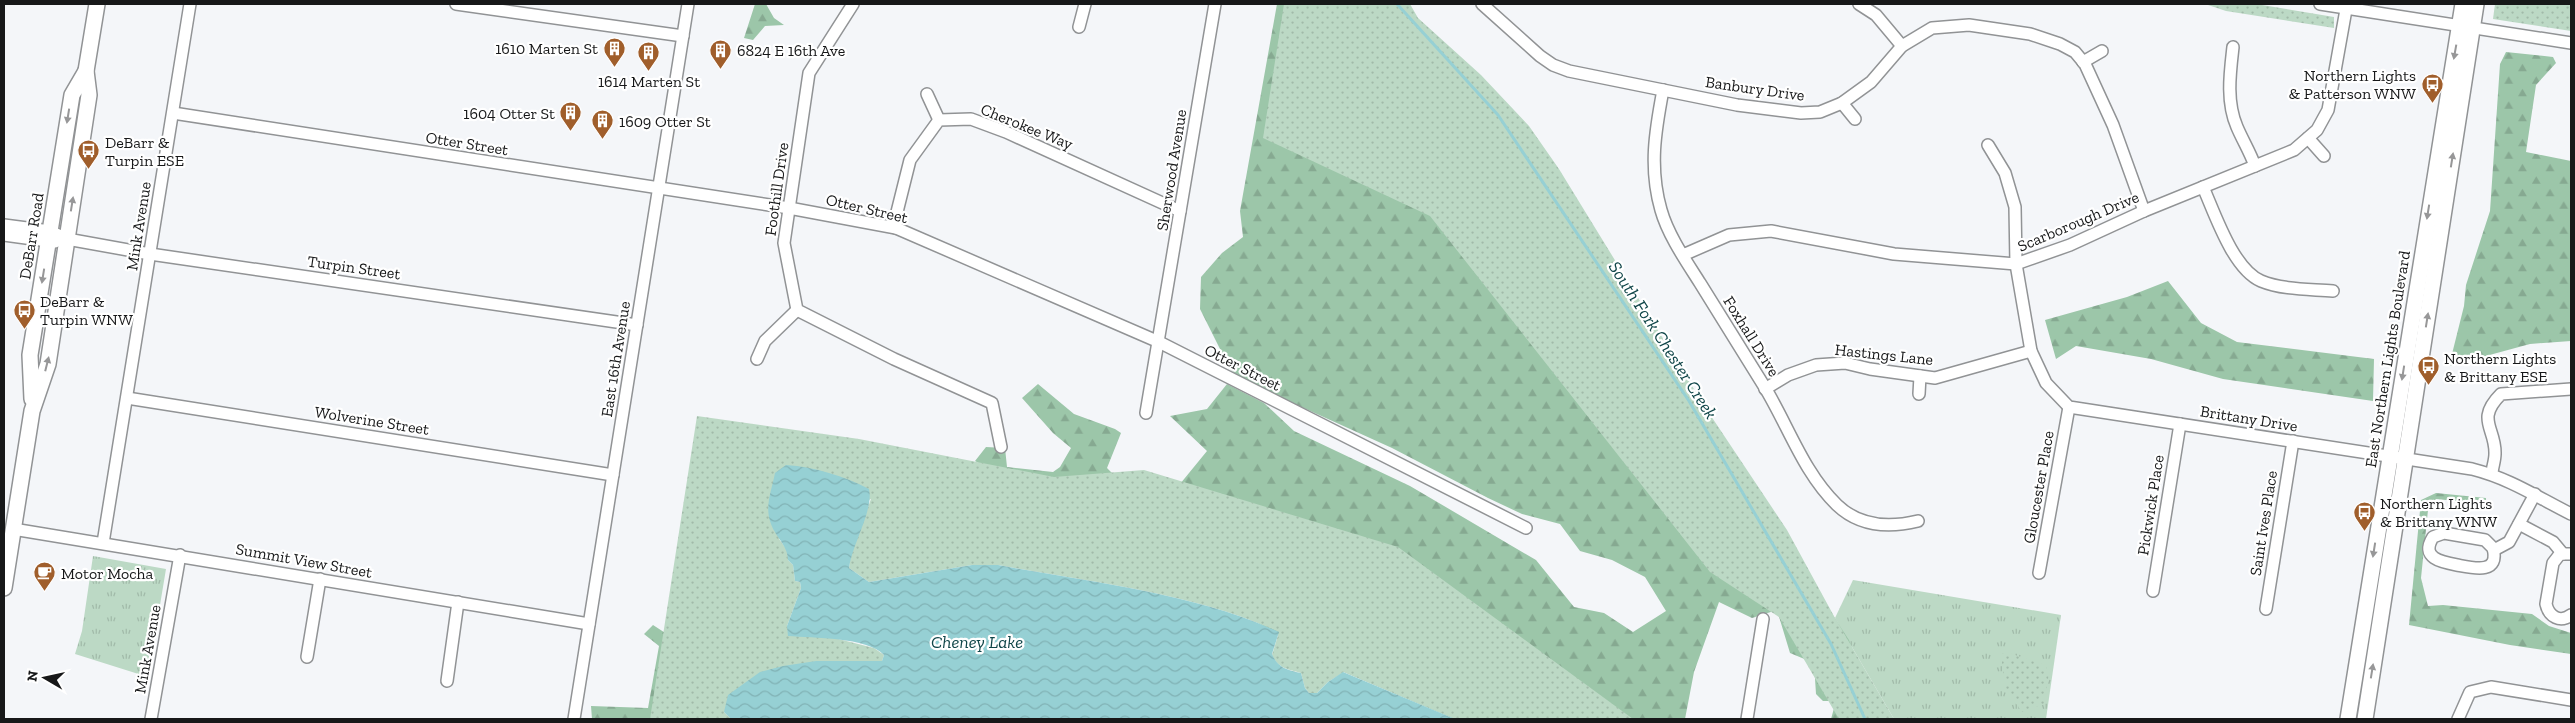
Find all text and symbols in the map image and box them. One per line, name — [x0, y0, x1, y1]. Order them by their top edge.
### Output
building icon: 1610 Marten St — [602, 36, 626, 67]
building icon: 6824 E 16th Ave — [709, 38, 733, 69]
place label: 1610 Marten St — [495, 39, 598, 58]
building icon: 1614 Marten St — [637, 40, 661, 71]
place label: 6824 E 16th Ave — [737, 41, 845, 60]
one-way arrow — [2451, 44, 2459, 59]
place label: Northern Lights & Patterson WNW — [2289, 66, 2416, 103]
place label: 1614 Marten St — [598, 72, 700, 91]
street label: Banbury Drive — [1704, 72, 1806, 105]
bus stop icon: Northern Lights & Patterson WNW — [2420, 72, 2444, 103]
street label: Cherokee Way — [978, 99, 1076, 154]
building icon: 1604 Otter St — [559, 101, 583, 132]
place label: 1604 Otter St — [463, 104, 555, 123]
one-way arrow — [64, 108, 72, 124]
street label: Sherwood Avenue — [1153, 108, 1190, 232]
building icon: 1609 Otter St — [591, 109, 615, 140]
place label: 1609 Otter St — [619, 112, 711, 131]
street label: Otter Street — [424, 128, 510, 159]
place label: DeBarr & Turpin ESE — [105, 133, 184, 170]
bus stop icon: DeBarr & Turpin ESE — [77, 139, 101, 170]
street label: Foothill Drive — [761, 141, 792, 237]
one-way arrow — [2448, 151, 2456, 167]
street label: Mink Avenue — [122, 180, 155, 272]
street label: Scarborough Drive — [2015, 187, 2142, 256]
street label: Otter Street — [824, 190, 910, 227]
street label: DeBarr Road — [15, 191, 48, 281]
one-way arrow — [68, 196, 76, 212]
one-way arrow — [2424, 204, 2432, 220]
street label: East Northern Lights Boulevard — [2361, 249, 2414, 469]
street label: Turpin Street — [306, 252, 402, 283]
water label: South Fork Chester Creek — [1604, 257, 1722, 423]
one-way arrow — [38, 268, 46, 284]
place label: DeBarr & Turpin WNW — [40, 292, 133, 329]
street label: Foxhall Drive — [1719, 293, 1784, 380]
bus stop icon: DeBarr & Turpin WNW — [12, 298, 36, 329]
street label: East 16th Avenue — [597, 300, 634, 418]
one-way arrow — [2423, 312, 2431, 328]
street label: Otter Street — [1201, 340, 1284, 395]
street label: Hastings Lane — [1834, 340, 1934, 369]
place label: Northern Lights & Brittany ESE — [2444, 349, 2556, 386]
bus stop icon: Northern Lights & Brittany ESE — [2416, 355, 2440, 386]
one-way arrow — [43, 357, 51, 372]
one-way arrow — [2399, 365, 2407, 381]
street label: Brittany Drive — [2199, 401, 2299, 436]
street label: Wolverine Street — [313, 402, 431, 439]
street label: Gloucester Place — [2019, 429, 2058, 545]
street label: Pickwick Place — [2133, 453, 2168, 557]
street label: Saint Ives Place — [2246, 469, 2281, 577]
place label: Northern Lights & Brittany WNW — [2380, 494, 2497, 531]
bus stop icon: Northern Lights & Brittany WNW — [2352, 500, 2376, 531]
street label: Summit View Street — [234, 539, 374, 582]
one-way arrow — [2369, 543, 2377, 559]
cafe icon: Motor Mocha — [33, 561, 57, 592]
place label: Motor Mocha — [61, 564, 153, 583]
street label: Mink Avenue — [130, 603, 165, 695]
water label: Cheney Lake — [931, 631, 1023, 653]
north arrow — [20, 653, 70, 703]
one-way arrow — [2368, 663, 2376, 679]
text: N — [23, 669, 42, 683]

